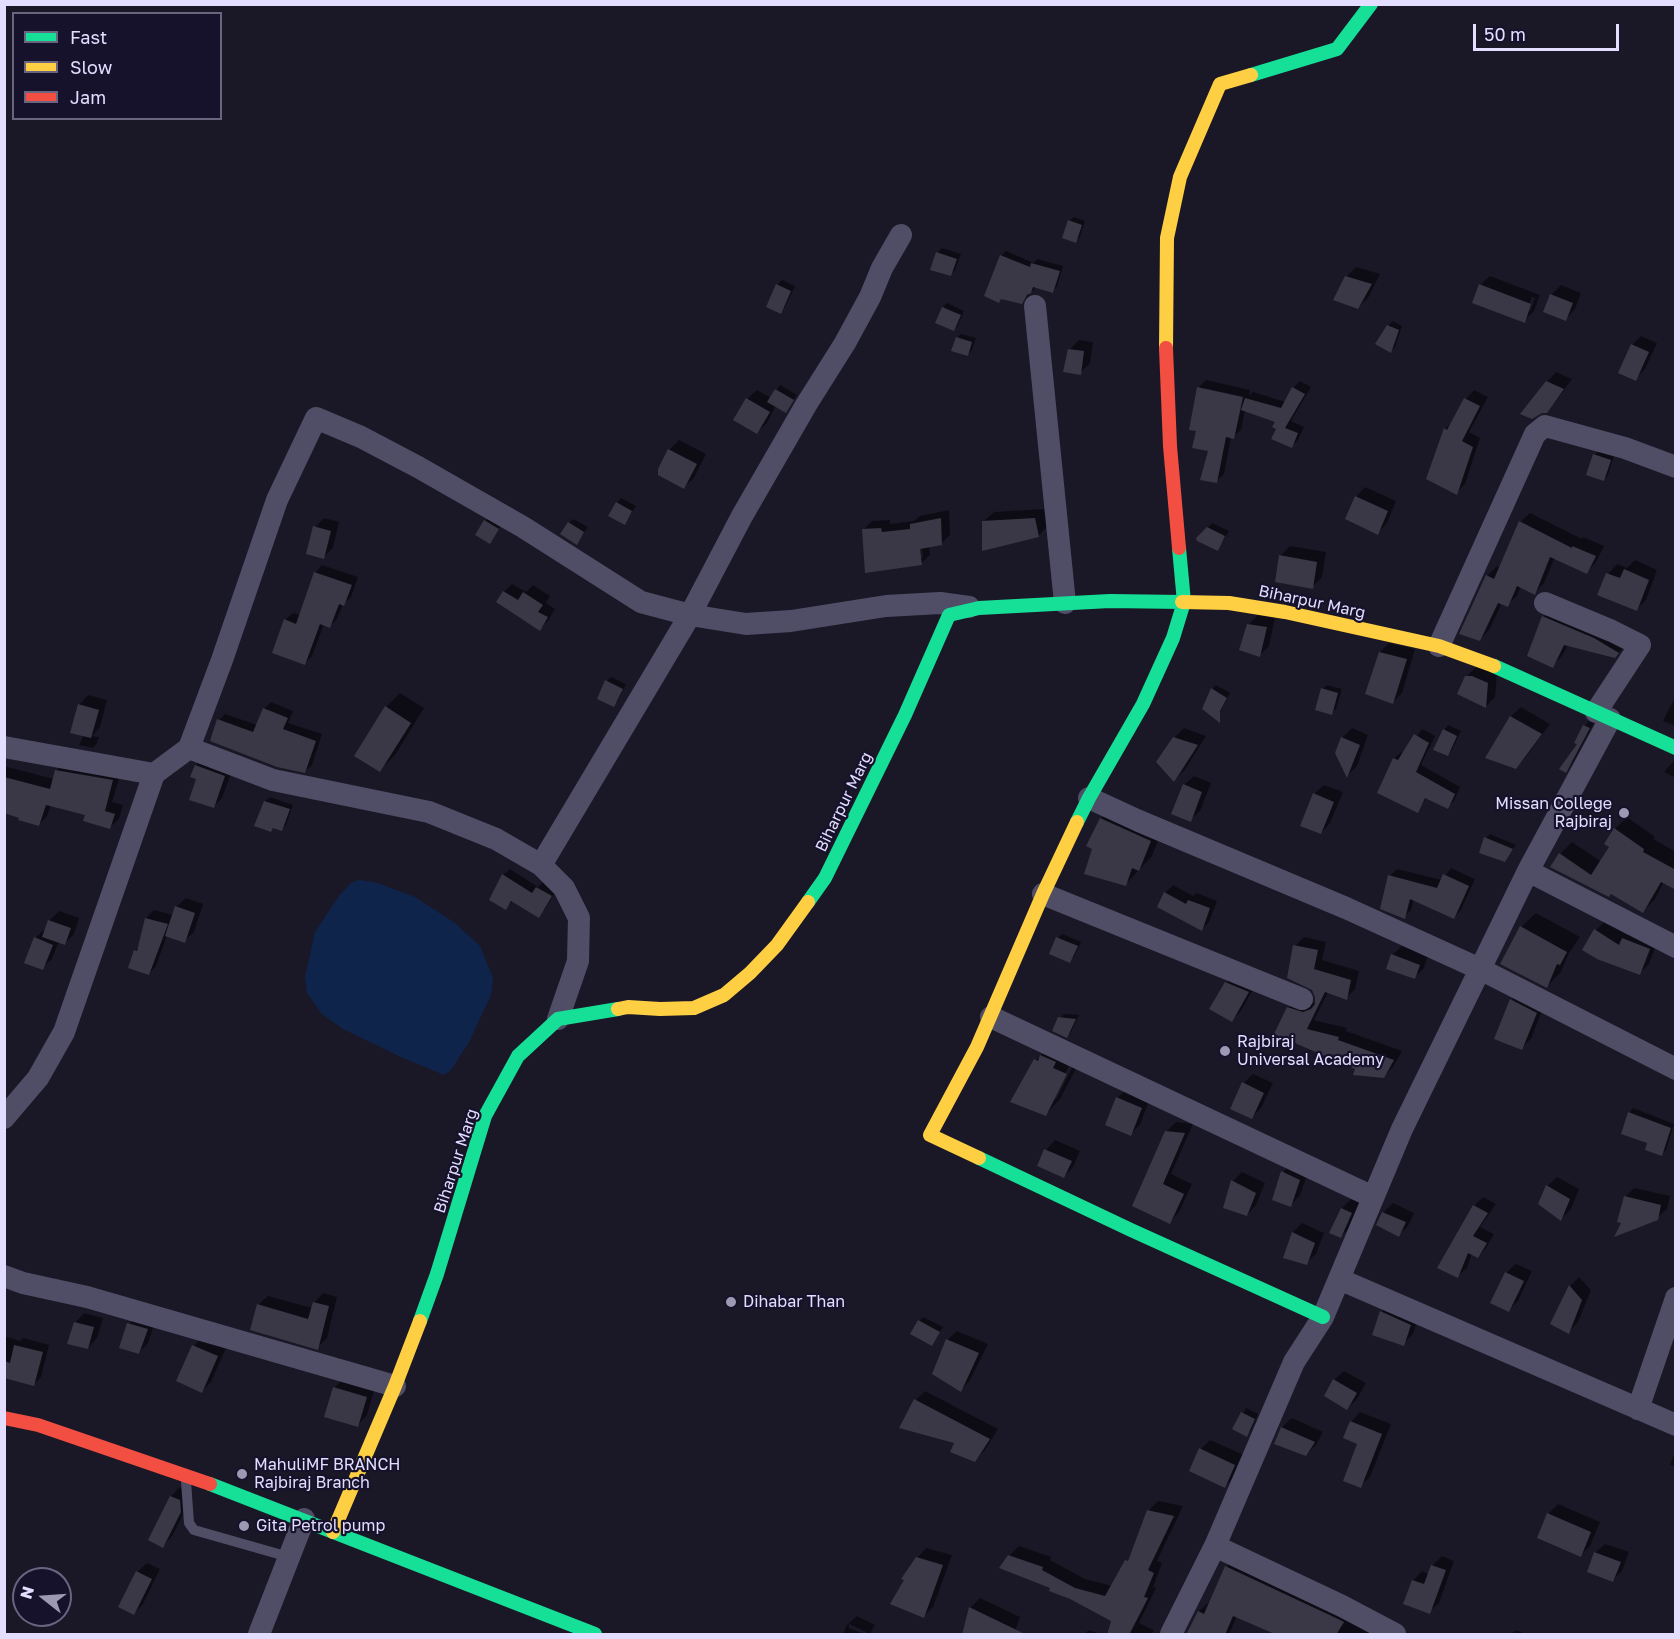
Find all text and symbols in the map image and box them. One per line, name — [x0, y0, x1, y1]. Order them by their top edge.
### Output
legend — [12, 12, 222, 120]
scale bar — [1476, 12, 1622, 50]
text: 50 m — [1484, 23, 1526, 45]
text: Fast — [70, 26, 107, 48]
text: Slow — [70, 56, 112, 78]
text: Jam — [70, 86, 106, 108]
street label: Biharpur Marg — [1257, 581, 1367, 623]
street label: Biharpur Marg — [812, 749, 876, 855]
place label: Missan College Rajbiraj — [1495, 794, 1612, 832]
marker: Missan College Rajbiraj — [1617, 806, 1631, 820]
place label: Rajbiraj Universal Academy — [1237, 1032, 1384, 1070]
marker: Rajbiraj Universal Academy — [1218, 1044, 1232, 1058]
street label: Biharpur Marg — [430, 1106, 482, 1216]
place label: Dihabar Than — [743, 1292, 845, 1312]
marker: Dihabar Than — [724, 1295, 738, 1309]
place label: MahuliMF BRANCH Rajbiraj Branch — [254, 1455, 401, 1493]
marker: MahuliMF BRANCH Rajbiraj Branch — [235, 1467, 249, 1481]
place label: Gita Petrol pump — [256, 1516, 385, 1536]
marker: Gita Petrol pump — [237, 1519, 251, 1533]
north arrow — [12, 1567, 72, 1627]
text: N — [15, 1584, 38, 1601]

